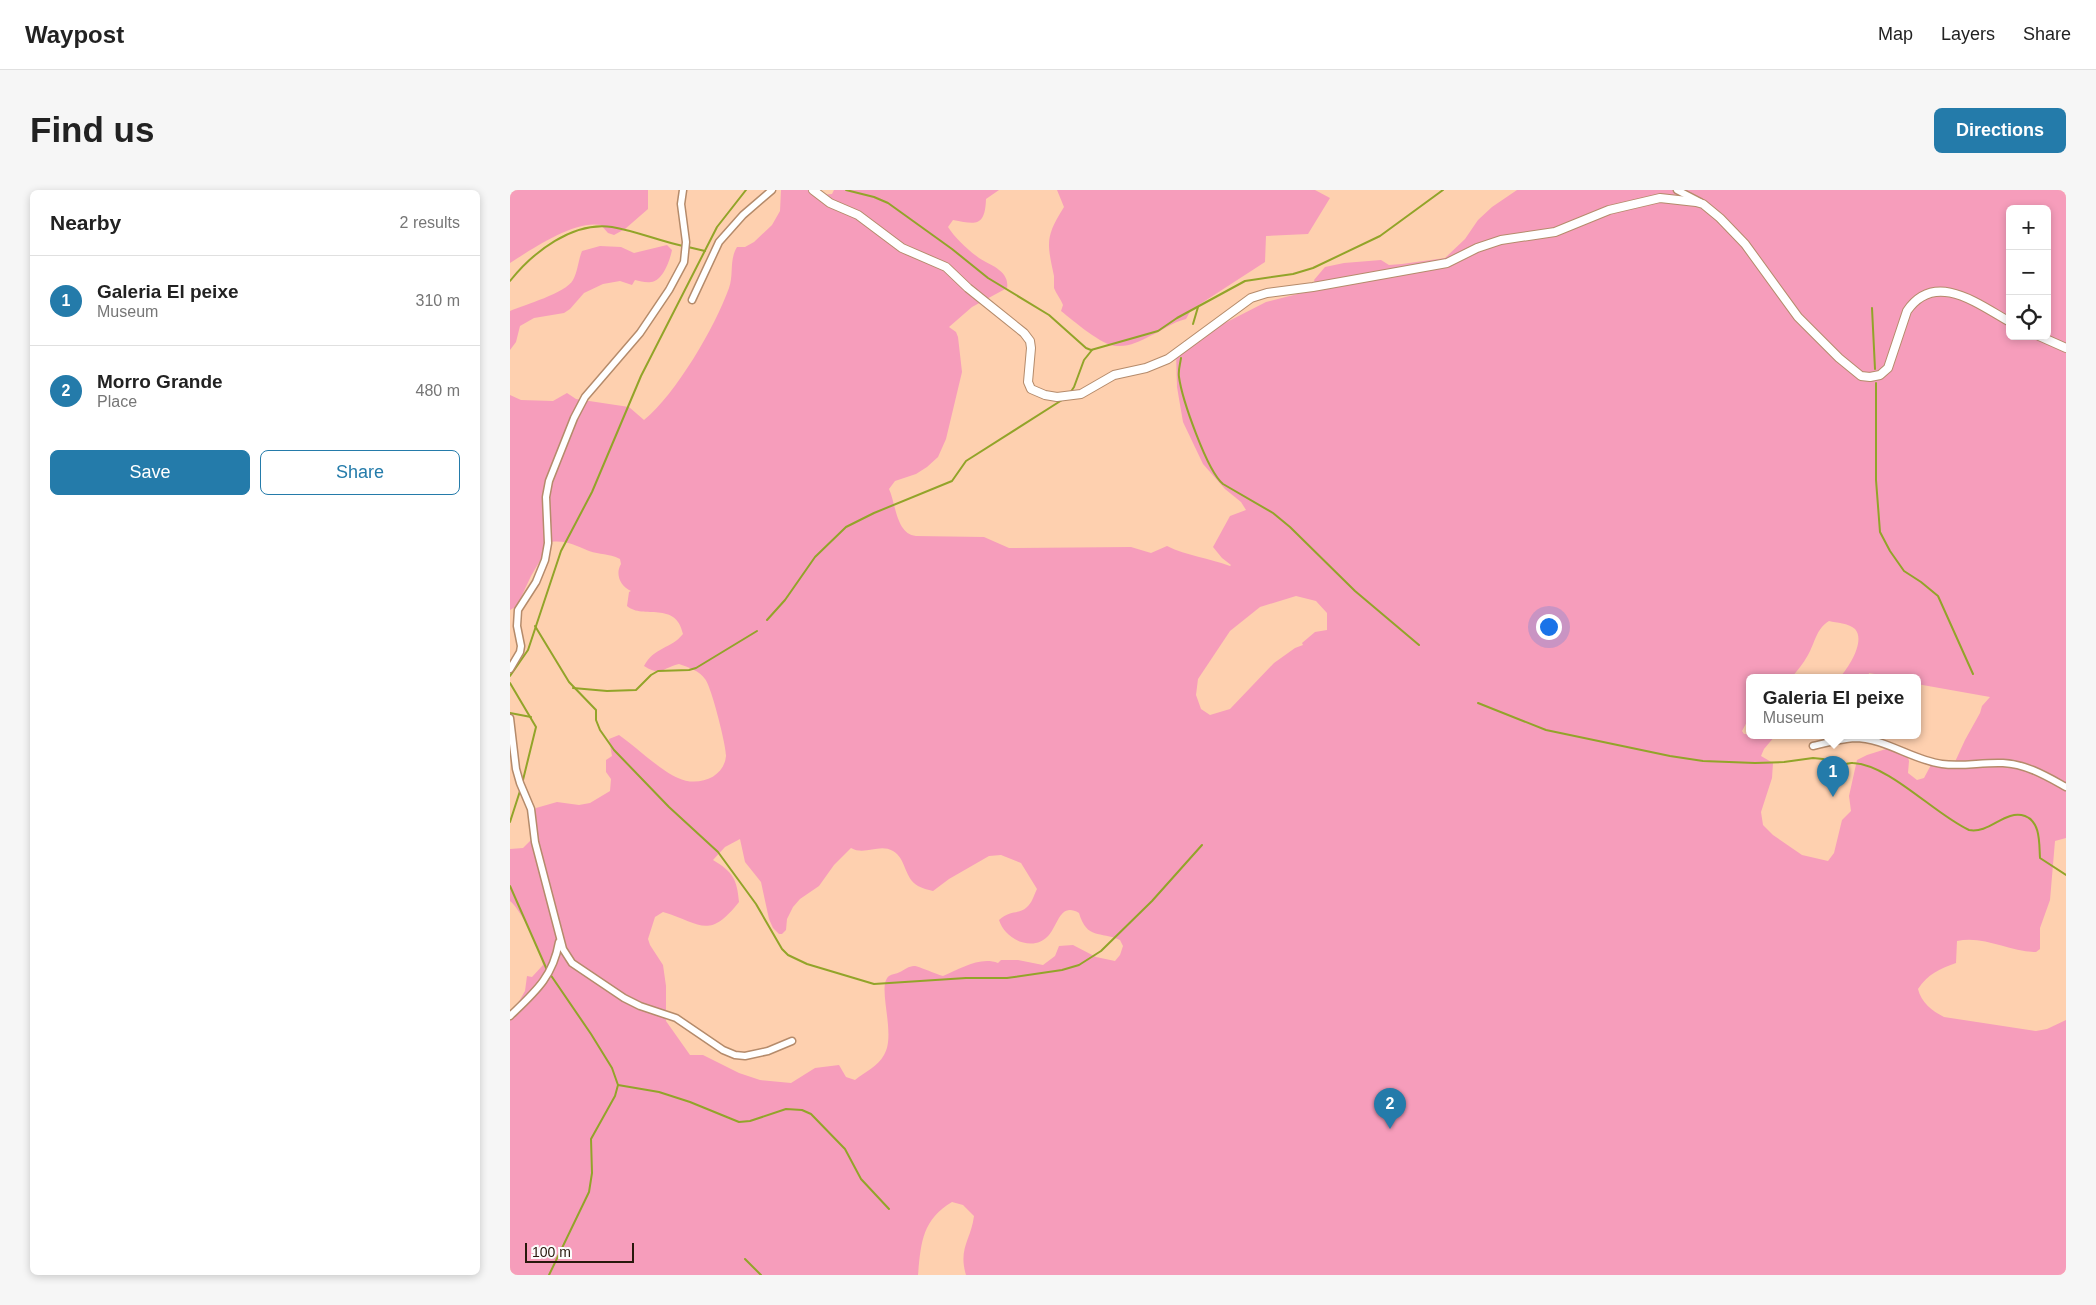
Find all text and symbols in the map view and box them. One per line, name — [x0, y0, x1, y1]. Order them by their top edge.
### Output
text: Waypost — [25, 21, 124, 48]
text: Map — [1878, 24, 1913, 44]
text: Layers — [1941, 24, 1995, 44]
text: Share — [2023, 24, 2071, 44]
button: Directions — [1934, 108, 2066, 153]
text: Find us — [30, 110, 154, 149]
map controls — [2006, 205, 2051, 340]
button: + — [2006, 205, 2051, 250]
text: Nearby — [50, 211, 121, 234]
text: 2 results — [400, 214, 460, 231]
button: − — [2006, 250, 2051, 295]
text: Galeria El peixe — [97, 281, 239, 302]
text: 1 — [62, 292, 70, 309]
text: 310 m — [416, 292, 460, 309]
button: locate — [2006, 295, 2051, 340]
text: Museum — [97, 303, 158, 320]
text: Morro Grande — [97, 371, 223, 392]
text: 2 — [62, 382, 70, 399]
text: 480 m — [416, 382, 460, 399]
text: Place — [97, 393, 137, 410]
button: Save — [50, 450, 250, 495]
button: Share — [260, 450, 460, 495]
your location — [1536, 614, 1562, 640]
popup — [1746, 674, 1921, 739]
text: Galeria El peixe — [1763, 687, 1904, 708]
text: Museum — [1763, 709, 1824, 726]
pin: 1 — [1817, 756, 1849, 797]
pin: 2 — [1374, 1088, 1406, 1129]
scale bar — [525, 1240, 634, 1263]
text: 100 m — [532, 1244, 571, 1260]

